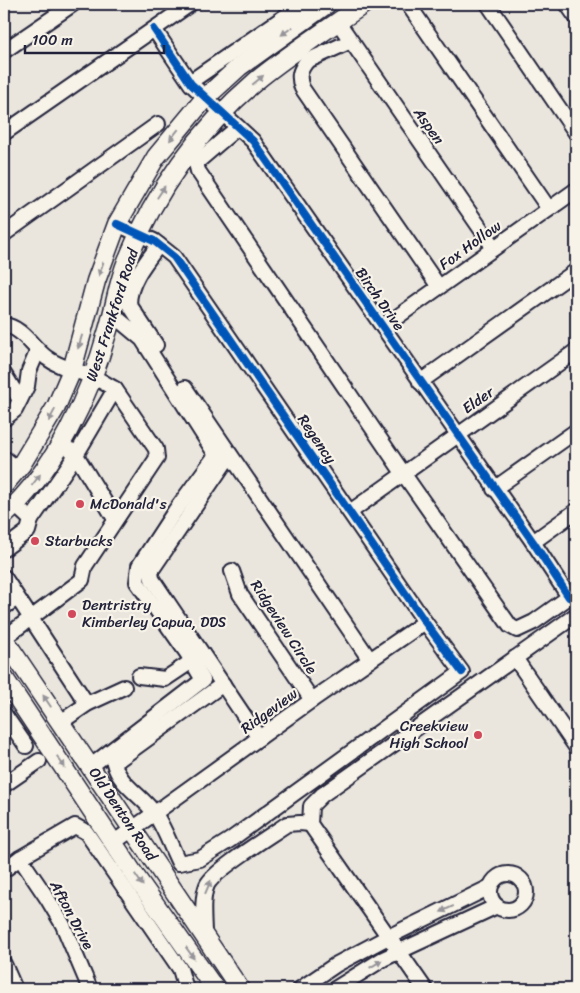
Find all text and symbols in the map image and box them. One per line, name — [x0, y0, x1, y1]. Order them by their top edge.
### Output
scale bar — [25, 22, 164, 54]
one-way arrow — [280, 26, 294, 36]
text: 100 m — [32, 27, 73, 53]
one-way arrow — [252, 75, 264, 86]
street label: Aspen — [406, 101, 451, 150]
one-way arrow — [168, 128, 179, 141]
one-way arrow — [157, 185, 166, 199]
street label: Fox Hollow — [433, 213, 507, 277]
street label: West Frankford Road — [78, 244, 146, 385]
one-way arrow — [97, 262, 105, 277]
street label: Birch Drive — [348, 262, 412, 337]
one-way arrow — [76, 335, 84, 350]
street label: Elder — [456, 379, 500, 421]
one-way arrow — [48, 407, 56, 422]
street label: Regency — [291, 409, 343, 469]
one-way arrow — [31, 473, 41, 487]
place label: McDonald's — [90, 491, 167, 517]
marker: McDonald's — [74, 498, 86, 510]
place label: Starbucks — [45, 528, 113, 554]
marker: Starbucks — [29, 535, 41, 547]
street label: Ridgeview Circle — [244, 575, 324, 679]
place label: Dentristry Kimberley Capua, DDS — [82, 592, 226, 635]
marker: Dentristry Kimberley Capua, DDS — [66, 608, 78, 620]
street label: Ridgeview — [235, 681, 304, 741]
one-way arrow — [42, 695, 52, 708]
place label: Creekview High School — [390, 713, 469, 756]
marker: Creekview High School — [472, 729, 484, 741]
one-way arrow — [56, 755, 66, 769]
street label: Old Denton Road — [82, 762, 165, 867]
one-way arrow — [134, 874, 143, 887]
street label: Afton Drive — [42, 875, 101, 954]
one-way arrow — [204, 880, 212, 894]
one-way arrow — [440, 905, 454, 913]
one-way arrow — [185, 947, 195, 960]
one-way arrow — [370, 959, 383, 968]

